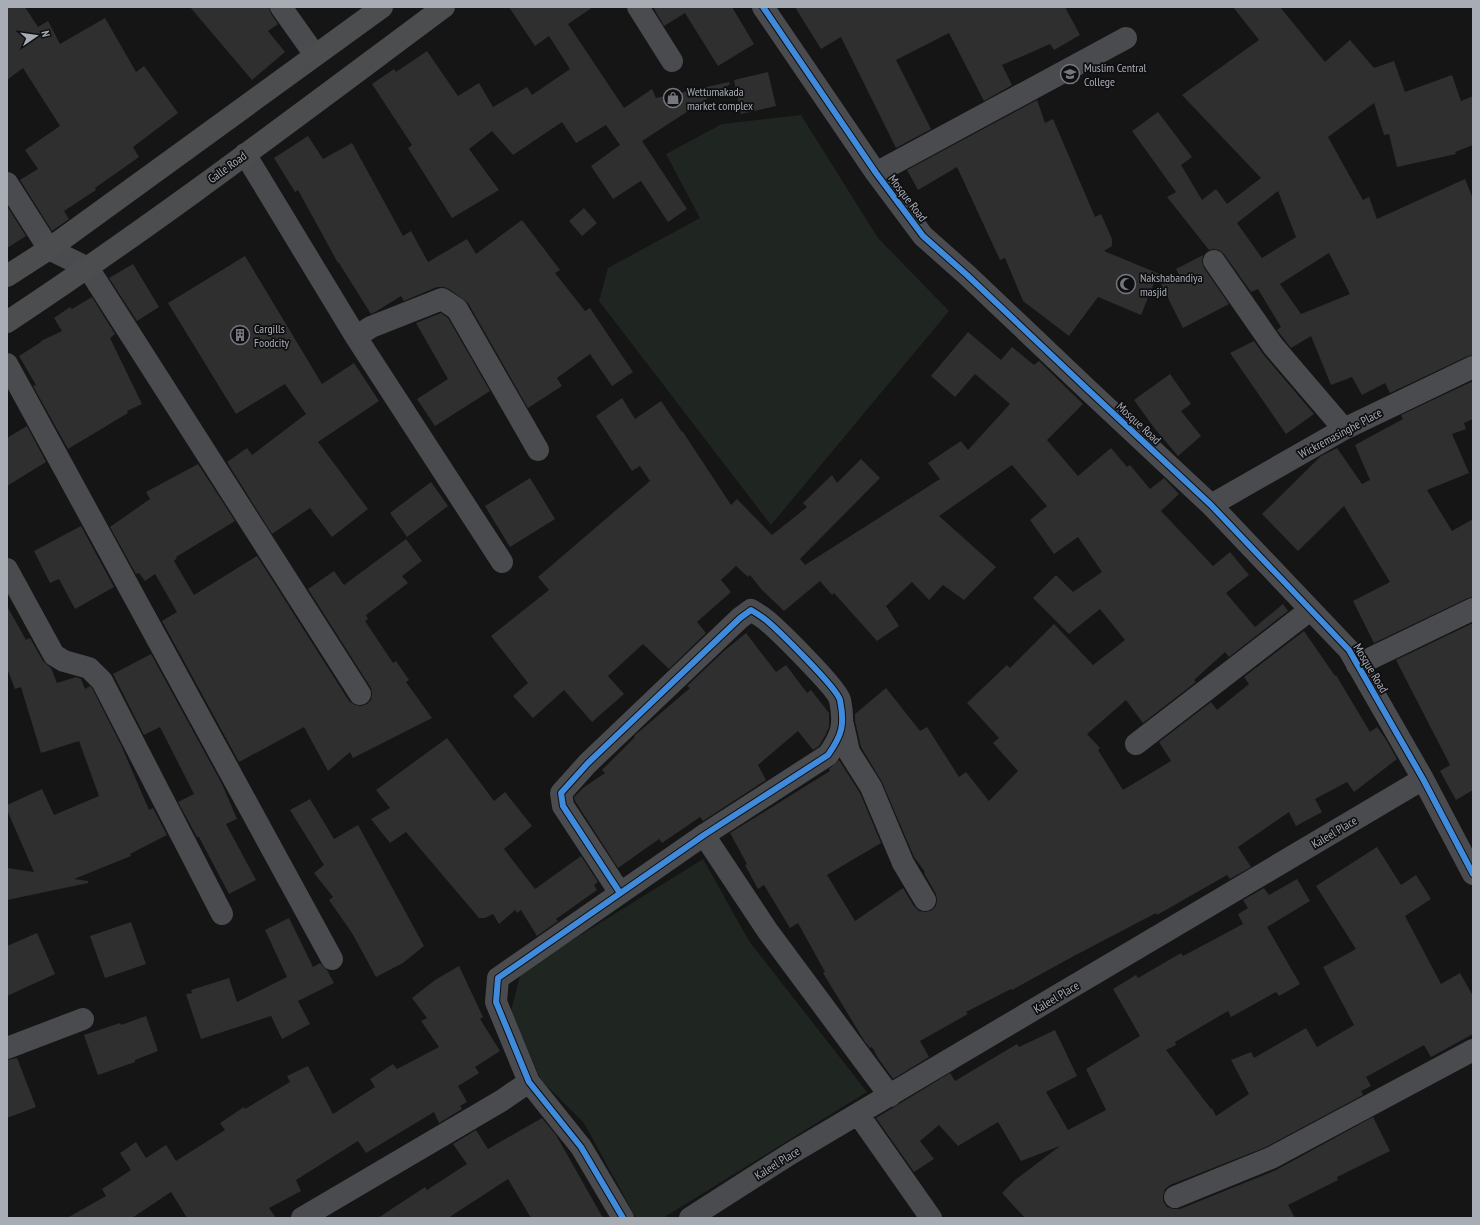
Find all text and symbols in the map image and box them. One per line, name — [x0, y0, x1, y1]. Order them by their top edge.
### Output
north arrow — [16, 16, 56, 56]
text: N — [38, 29, 53, 38]
place label: Muslim Central College — [1084, 60, 1146, 89]
school or university icon: Muslim Central College — [1059, 63, 1081, 85]
place label: Wettumakada market complex — [687, 84, 753, 113]
shop icon: Wettumakada market complex — [662, 87, 684, 109]
street label: Galle Road — [205, 148, 249, 186]
street label: Mosque Road — [885, 171, 931, 225]
place label: Nakshabandiya masjid — [1140, 270, 1203, 299]
mosque icon: Nakshabandiya masjid — [1115, 273, 1137, 295]
place label: Cargills Foodcity — [254, 321, 290, 350]
building icon: Cargills Foodcity — [229, 324, 251, 346]
street label: Mosque Road — [1114, 399, 1164, 447]
street label: Wickremasinghe Place — [1296, 405, 1384, 461]
street label: Mosque Road — [1350, 640, 1392, 696]
street label: Kaleel Place — [1309, 813, 1360, 851]
street label: Kaleel Place — [1031, 978, 1082, 1016]
street label: Kaleel Place — [752, 1143, 802, 1183]

